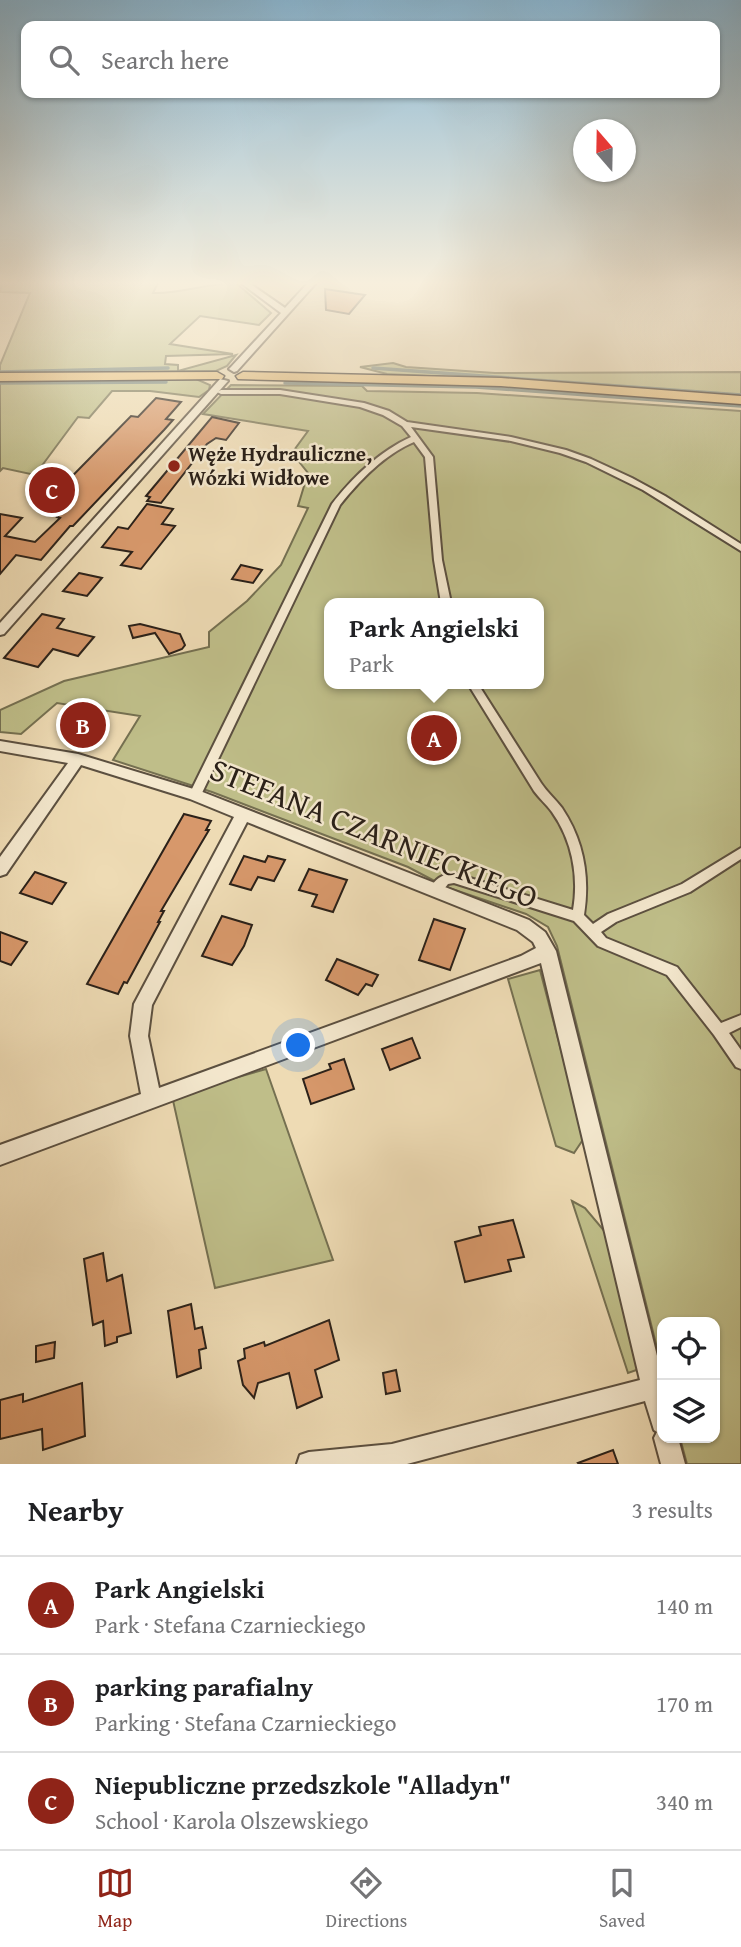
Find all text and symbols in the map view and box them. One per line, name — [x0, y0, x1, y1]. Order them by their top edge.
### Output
search box — [21, 21, 720, 98]
text: Search here — [101, 40, 229, 79]
icon: search — [45, 41, 83, 79]
north arrow — [573, 119, 636, 182]
place label: Węże Hydrauliczne, Wózki Widłowe — [188, 438, 372, 493]
marker: Węże Hydrauliczne, Wózki Widłowe — [166, 458, 182, 474]
pin: C — [29, 464, 75, 516]
popup — [324, 598, 544, 689]
text: Park Angielski — [349, 608, 519, 647]
text: Park — [349, 647, 394, 680]
pin: B — [60, 699, 106, 751]
pin: A — [411, 712, 457, 764]
street label: STEFANA CZARNIECKIEGO — [203, 745, 545, 920]
your location — [281, 1028, 315, 1062]
map controls — [657, 1317, 720, 1443]
button: locate — [657, 1317, 720, 1380]
button: layers — [657, 1380, 720, 1443]
text: Nearby — [28, 1488, 124, 1532]
text: 3 results — [632, 1493, 713, 1526]
text: Park Angielski — [95, 1569, 264, 1608]
text: A — [44, 1589, 58, 1622]
text: 140 m — [656, 1589, 713, 1622]
text: Park · Stefana Czarnieckiego — [95, 1608, 366, 1641]
text: parking parafialny — [95, 1667, 313, 1706]
text: B — [44, 1687, 58, 1720]
text: 170 m — [656, 1687, 713, 1720]
text: Parking · Stefana Czarnieckiego — [95, 1706, 396, 1739]
text: Niepubliczne przedszkole "Alladyn" — [95, 1765, 511, 1804]
text: C — [44, 1785, 58, 1818]
text: 340 m — [656, 1785, 713, 1818]
text: School · Karola Olszewskiego — [95, 1804, 369, 1837]
tab: Map — [96, 1864, 134, 1934]
tab: Directions — [326, 1864, 407, 1934]
tab: Saved — [599, 1864, 645, 1934]

